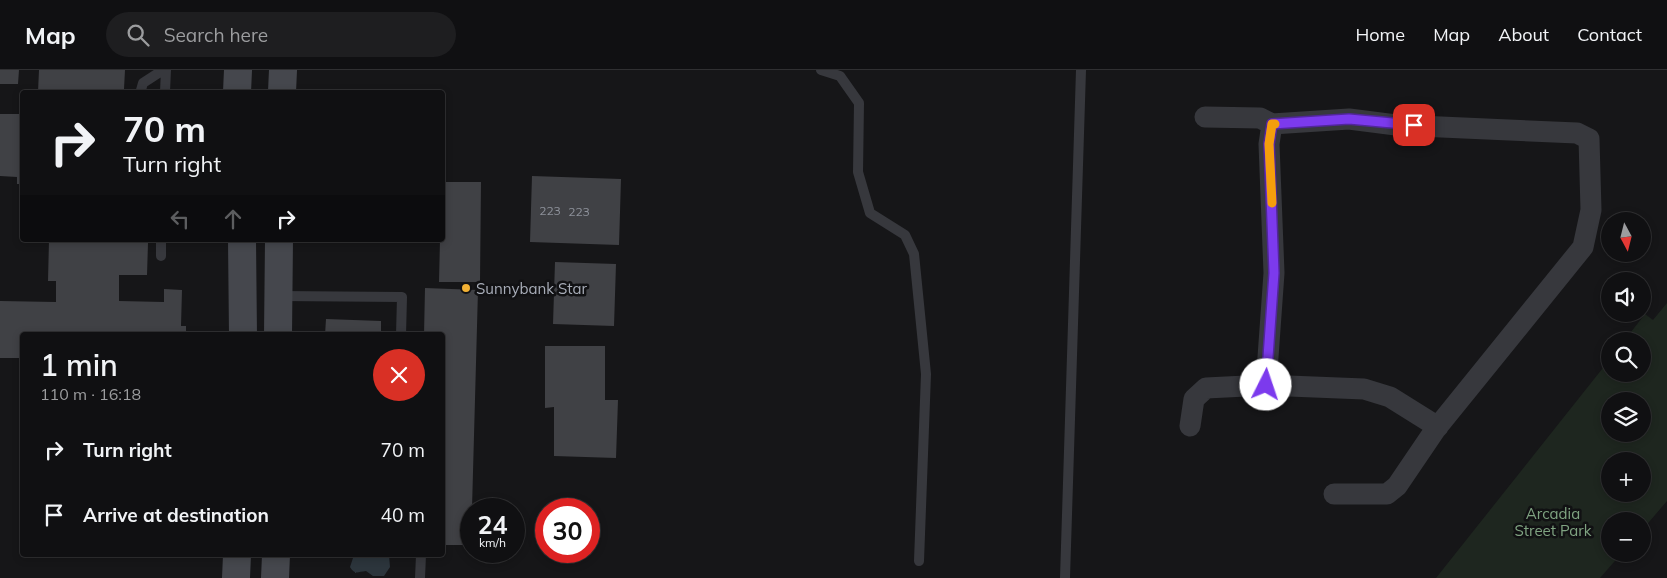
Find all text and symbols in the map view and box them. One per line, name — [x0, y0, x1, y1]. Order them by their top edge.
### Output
search box — [106, 12, 456, 57]
text: Map — [25, 20, 76, 50]
icon: search — [124, 21, 152, 49]
text: Search here — [164, 23, 268, 47]
text: Home — [1355, 23, 1405, 46]
text: Map — [1433, 23, 1470, 46]
text: About — [1498, 23, 1549, 46]
text: Contact — [1577, 23, 1642, 46]
pin — [1393, 104, 1435, 146]
text: 70 m — [123, 107, 206, 151]
icon: right — [40, 110, 105, 175]
icon: arrive — [1400, 111, 1428, 139]
text: Turn right — [123, 150, 221, 178]
house number: 223 — [539, 203, 561, 218]
house number: 223 — [568, 204, 590, 219]
icon: left — [166, 205, 194, 233]
icon: ahead — [219, 205, 247, 233]
icon: right — [272, 205, 300, 233]
north arrow — [1601, 212, 1651, 262]
map controls — [1601, 212, 1651, 562]
button: sound — [1601, 272, 1651, 322]
place label: Sunnybank Star — [476, 279, 587, 298]
marker: Sunnybank Star — [460, 282, 472, 294]
button: search — [1601, 332, 1651, 382]
text: 1 min — [40, 346, 118, 384]
button: close — [373, 349, 425, 401]
position arrow — [1239, 358, 1291, 410]
text: 110 m · 16:18 — [40, 384, 141, 404]
button: layers — [1601, 392, 1651, 442]
icon: right — [40, 436, 68, 464]
text: Turn right — [83, 438, 172, 462]
text: 70 m — [381, 438, 425, 462]
button: + — [1601, 452, 1651, 502]
speed limit sign: 30 — [535, 498, 600, 563]
icon: arrive — [40, 501, 68, 529]
text: Arrive at destination — [83, 503, 269, 527]
text: 40 m — [381, 503, 425, 527]
park label: Arcadia Street Park — [1515, 504, 1592, 540]
text: 24 — [477, 509, 508, 540]
button: − — [1601, 512, 1651, 562]
text: km/h — [479, 535, 506, 550]

